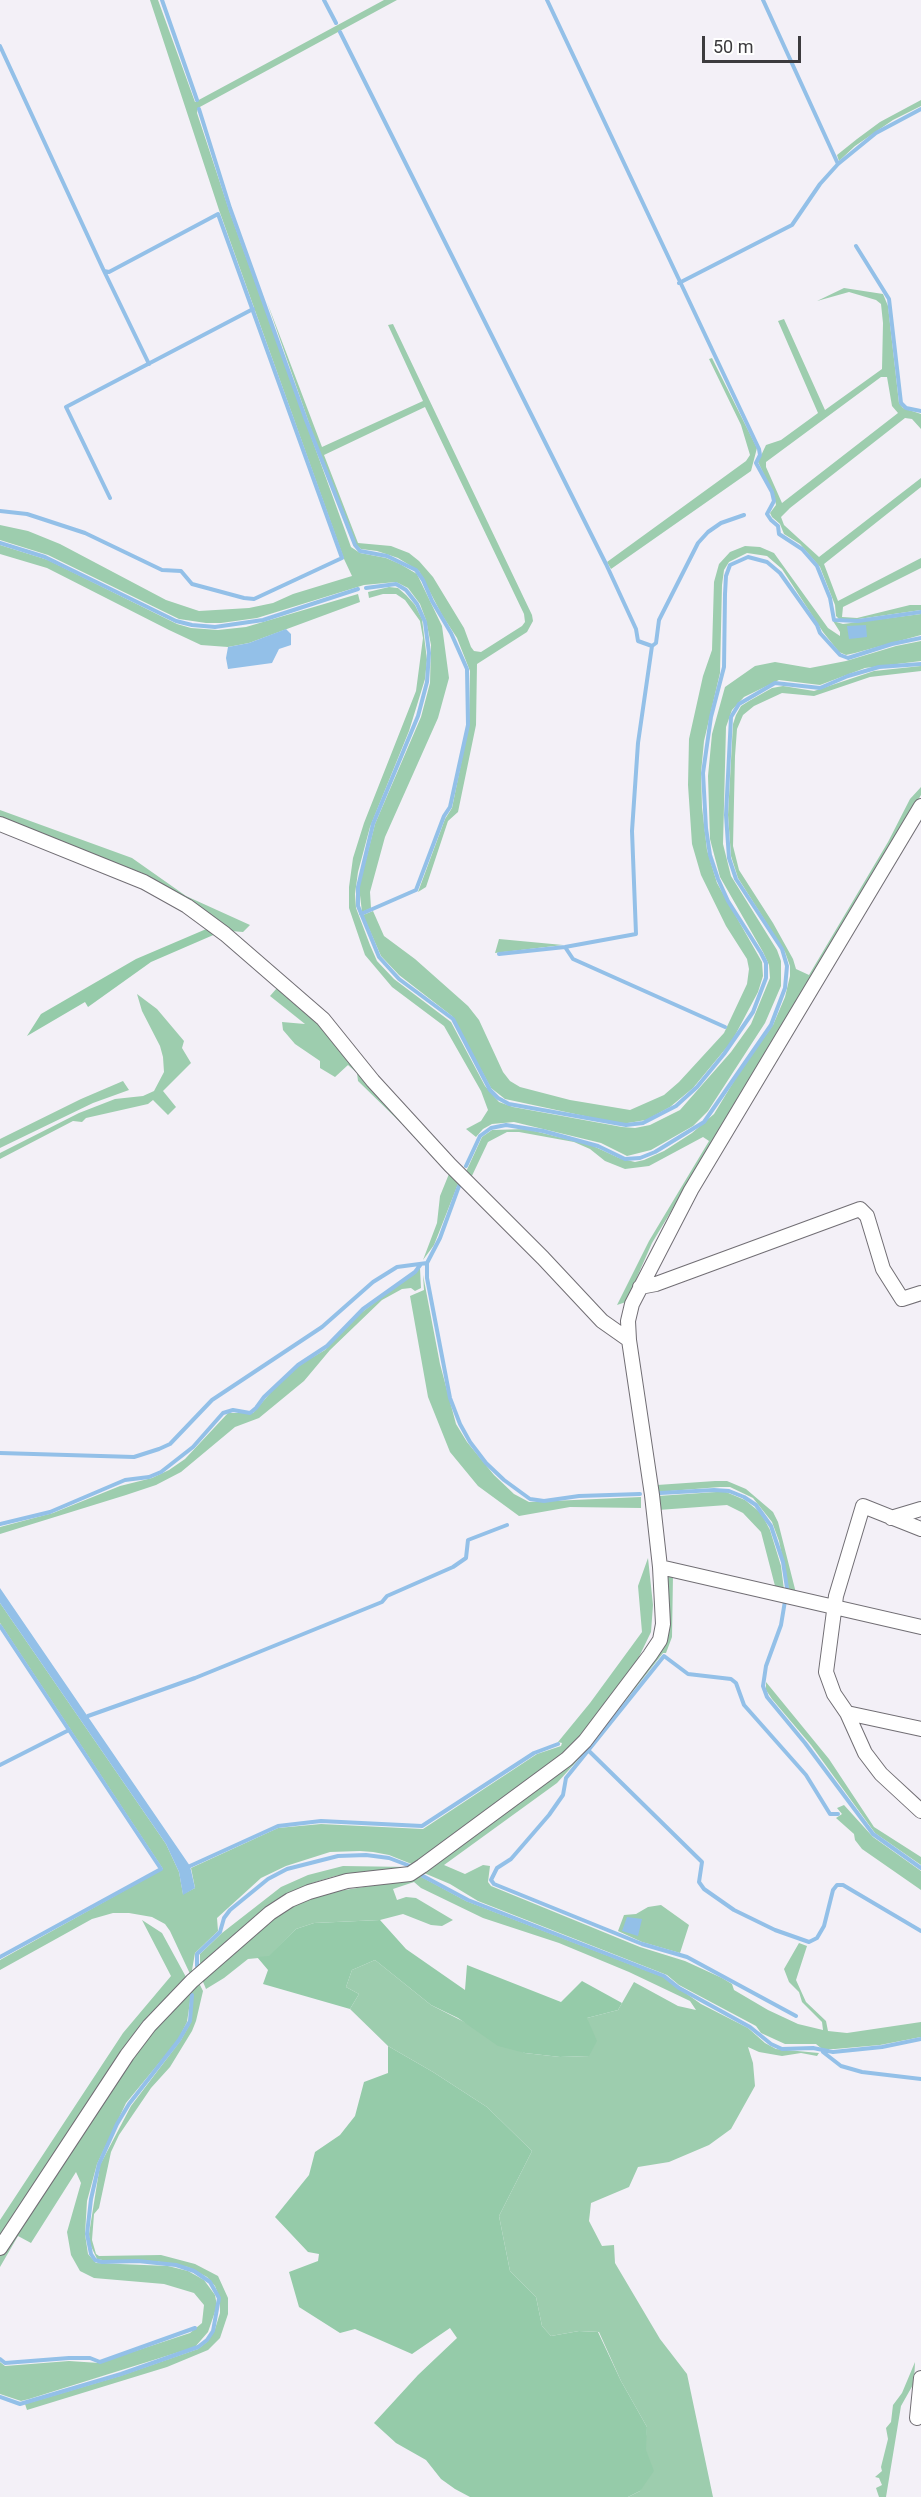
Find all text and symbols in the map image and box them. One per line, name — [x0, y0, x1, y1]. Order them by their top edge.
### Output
scale bar — [705, 24, 804, 62]
text: 50 m — [713, 36, 753, 57]

